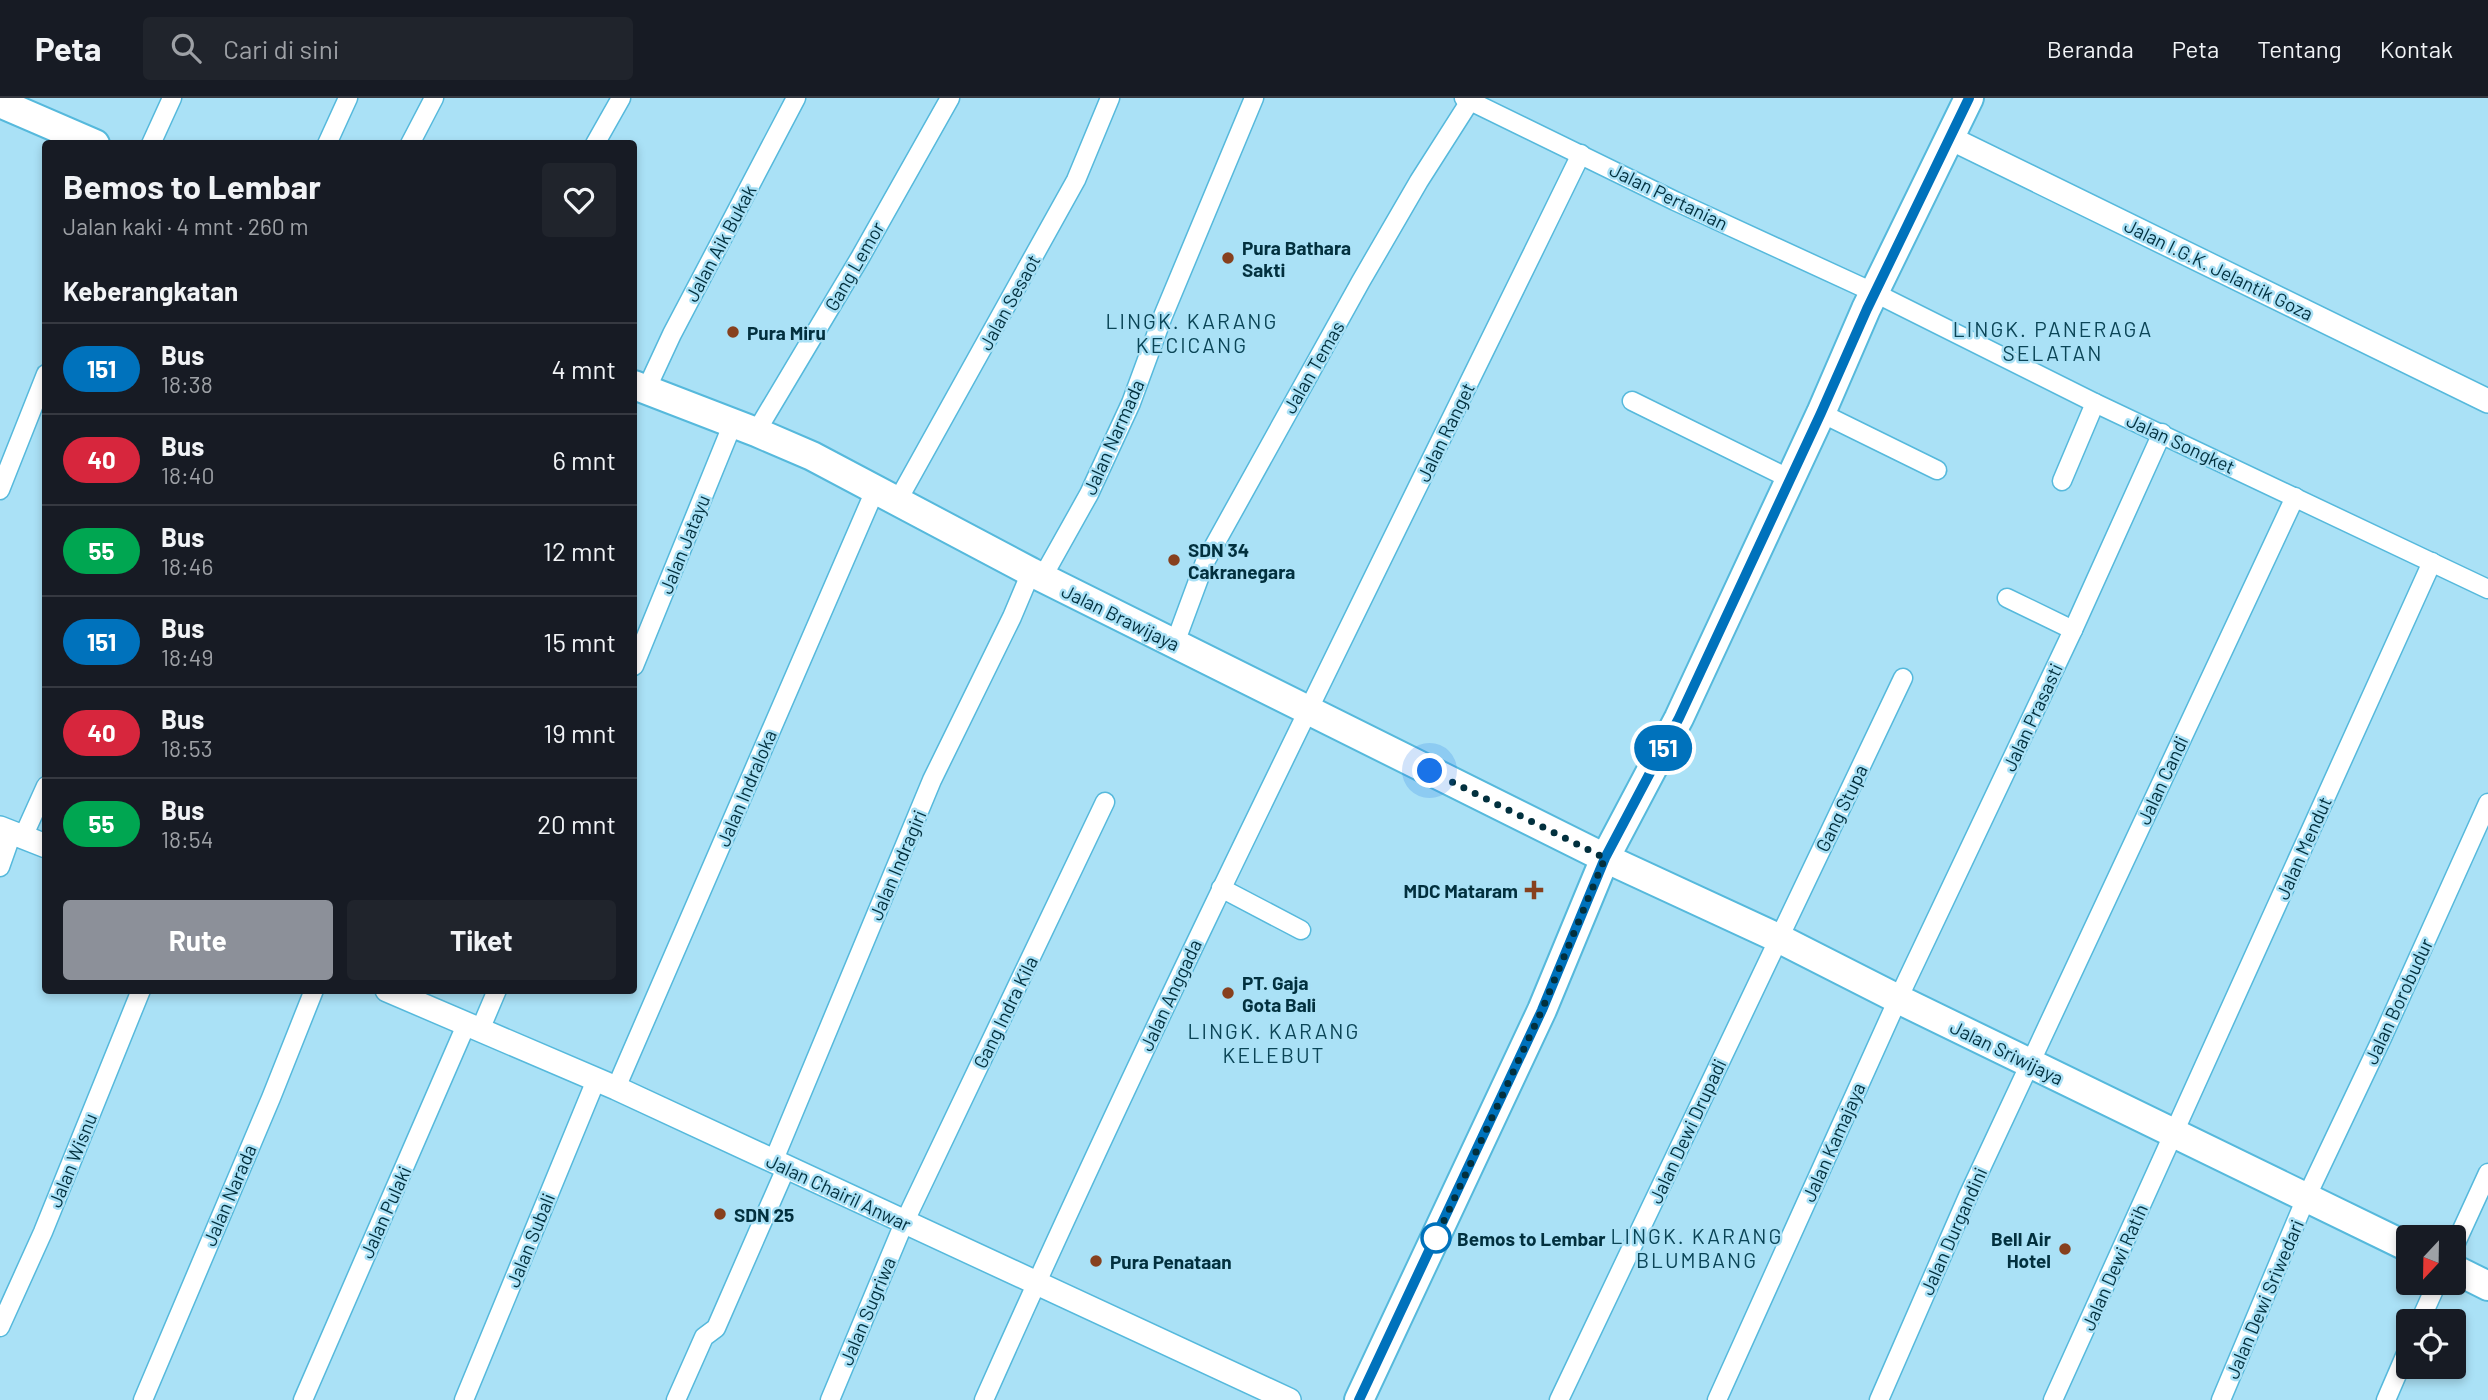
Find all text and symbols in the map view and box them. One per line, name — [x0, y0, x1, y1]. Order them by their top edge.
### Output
search box — [143, 17, 633, 80]
text: Peta — [35, 28, 101, 68]
icon: search — [167, 29, 205, 67]
text: Cari di sini — [223, 33, 339, 64]
text: Beranda — [2047, 34, 2134, 63]
text: Peta — [2172, 34, 2219, 63]
text: Tentang — [2257, 34, 2342, 63]
text: Kontak — [2380, 34, 2453, 63]
street label: Jalan Pertanian — [1606, 157, 1732, 235]
button: heart — [542, 163, 616, 237]
text: Bemos to Lembar — [63, 166, 321, 206]
street label: Jalan Aik Bukak — [680, 181, 760, 305]
text: Jalan kaki · 4 mnt · 260 m — [63, 212, 308, 240]
street label: Jalan I.G.K. Jelantik Goza — [2121, 213, 2317, 325]
street label: Gang Lemor — [819, 217, 889, 315]
place label: Pura Bathara Sakti — [1242, 236, 1351, 281]
street label: Jalan Sesaot — [973, 250, 1045, 354]
marker: Pura Bathara Sakti — [1220, 250, 1236, 266]
text: Keberangkatan — [63, 275, 238, 306]
district label: LINGK. KARANG KECICANG — [1106, 308, 1278, 357]
district label: LINGK. PANERAGA SELATAN — [1953, 316, 2153, 365]
street label: Jalan Temas — [1277, 317, 1349, 417]
place label: Pura Miru — [747, 321, 826, 344]
marker: Pura Miru — [725, 324, 741, 340]
text: Bus — [161, 339, 204, 370]
text: 4 mnt — [551, 353, 616, 384]
text: 151 — [87, 354, 116, 383]
text: 18:38 — [161, 370, 213, 398]
street label: Jalan Narmada — [1077, 376, 1149, 498]
street label: Jalan Ranget — [1411, 379, 1479, 485]
street label: Jalan Songket — [2123, 408, 2239, 478]
text: Bus — [161, 430, 204, 461]
text: 6 mnt — [552, 444, 616, 475]
text: 40 — [87, 445, 116, 474]
text: 18:40 — [161, 461, 215, 489]
street label: Jalan Jatayu — [654, 491, 714, 597]
text: Bus — [161, 521, 204, 552]
text: 12 mnt — [543, 535, 616, 566]
text: 55 — [89, 536, 114, 565]
place label: SDN 34 Cakranegara — [1188, 538, 1295, 583]
text: 18:46 — [161, 552, 213, 580]
marker: SDN 34 Cakranegara — [1166, 552, 1182, 568]
street label: Jalan Brawijaya — [1058, 579, 1184, 655]
text: Bus — [161, 612, 204, 643]
text: 15 mnt — [543, 626, 616, 657]
text: 151 — [87, 627, 116, 656]
text: 18:49 — [161, 643, 214, 671]
street label: Jalan Prasasti — [1997, 659, 2067, 775]
text: Bus — [161, 703, 204, 734]
text: 19 mnt — [543, 717, 616, 748]
text: 40 — [87, 718, 116, 747]
line badge: 151 — [1623, 725, 1703, 771]
street label: Jalan Indraloka — [711, 726, 781, 850]
street label: Jalan Candi — [2131, 732, 2193, 828]
text: 151 — [1648, 733, 1678, 762]
text: 18:53 — [161, 734, 213, 762]
your location — [1412, 753, 1447, 788]
street label: Gang Stupa — [1810, 761, 1872, 855]
street label: Jalan Mendut — [2270, 793, 2336, 903]
text: Bus — [161, 794, 204, 825]
street label: Jalan Indragiri — [863, 806, 931, 924]
text: 20 mnt — [537, 808, 616, 839]
text: 55 — [89, 809, 114, 838]
text: 18:54 — [161, 825, 213, 853]
place label: MDC Mataram — [1404, 879, 1518, 902]
marker: MDC Mataram — [1524, 880, 1544, 900]
button: Rute — [63, 900, 333, 980]
button: Tiket — [347, 900, 616, 980]
street label: Jalan Borobudur — [2359, 934, 2437, 1068]
street label: Jalan Anggada — [1134, 935, 1206, 1055]
street label: Gang Indra Kila — [968, 952, 1042, 1072]
place label: PT. Gaja Gota Bali — [1242, 971, 1316, 1016]
marker: PT. Gaja Gota Bali — [1220, 985, 1236, 1001]
street label: Jalan Sriwijaya — [1947, 1015, 2067, 1089]
district label: LINGK. KARANG KELEBUT — [1188, 1018, 1360, 1067]
street label: Jalan Dewi Drupadi — [1643, 1055, 1731, 1207]
street label: Jalan Kamajaya — [1796, 1079, 1870, 1205]
street label: Jalan Wisnu — [43, 1109, 101, 1211]
street label: Jalan Narada — [197, 1141, 261, 1249]
street label: Jalan Chairil Anwar — [763, 1148, 915, 1236]
street label: Jalan Pulaki — [354, 1162, 416, 1262]
street label: Jalan Durgandini — [1915, 1164, 1991, 1298]
street label: Jalan Subali — [501, 1190, 559, 1290]
street label: Jalan Dewi Ratih — [2076, 1200, 2152, 1334]
place label: SDN 25 — [734, 1203, 794, 1226]
marker: SDN 25 — [712, 1206, 728, 1222]
street label: Jalan Dewi Sriwedari — [2220, 1216, 2308, 1382]
marker: Bemos to Lembar — [1421, 1223, 1451, 1253]
district label: LINGK. KARANG BLUMBANG — [1611, 1223, 1783, 1272]
north arrow — [2396, 1225, 2466, 1295]
map controls — [2396, 1225, 2466, 1379]
place label: Bemos to Lembar — [1457, 1227, 1606, 1250]
place label: Bell Air Hotel — [1991, 1227, 2052, 1272]
marker: Bell Air Hotel — [2057, 1241, 2073, 1257]
place label: Pura Penataan — [1110, 1250, 1232, 1273]
street label: Jalan Sugriwa — [834, 1253, 900, 1369]
marker: Pura Penataan — [1088, 1253, 1104, 1269]
button: locate — [2396, 1309, 2466, 1379]

